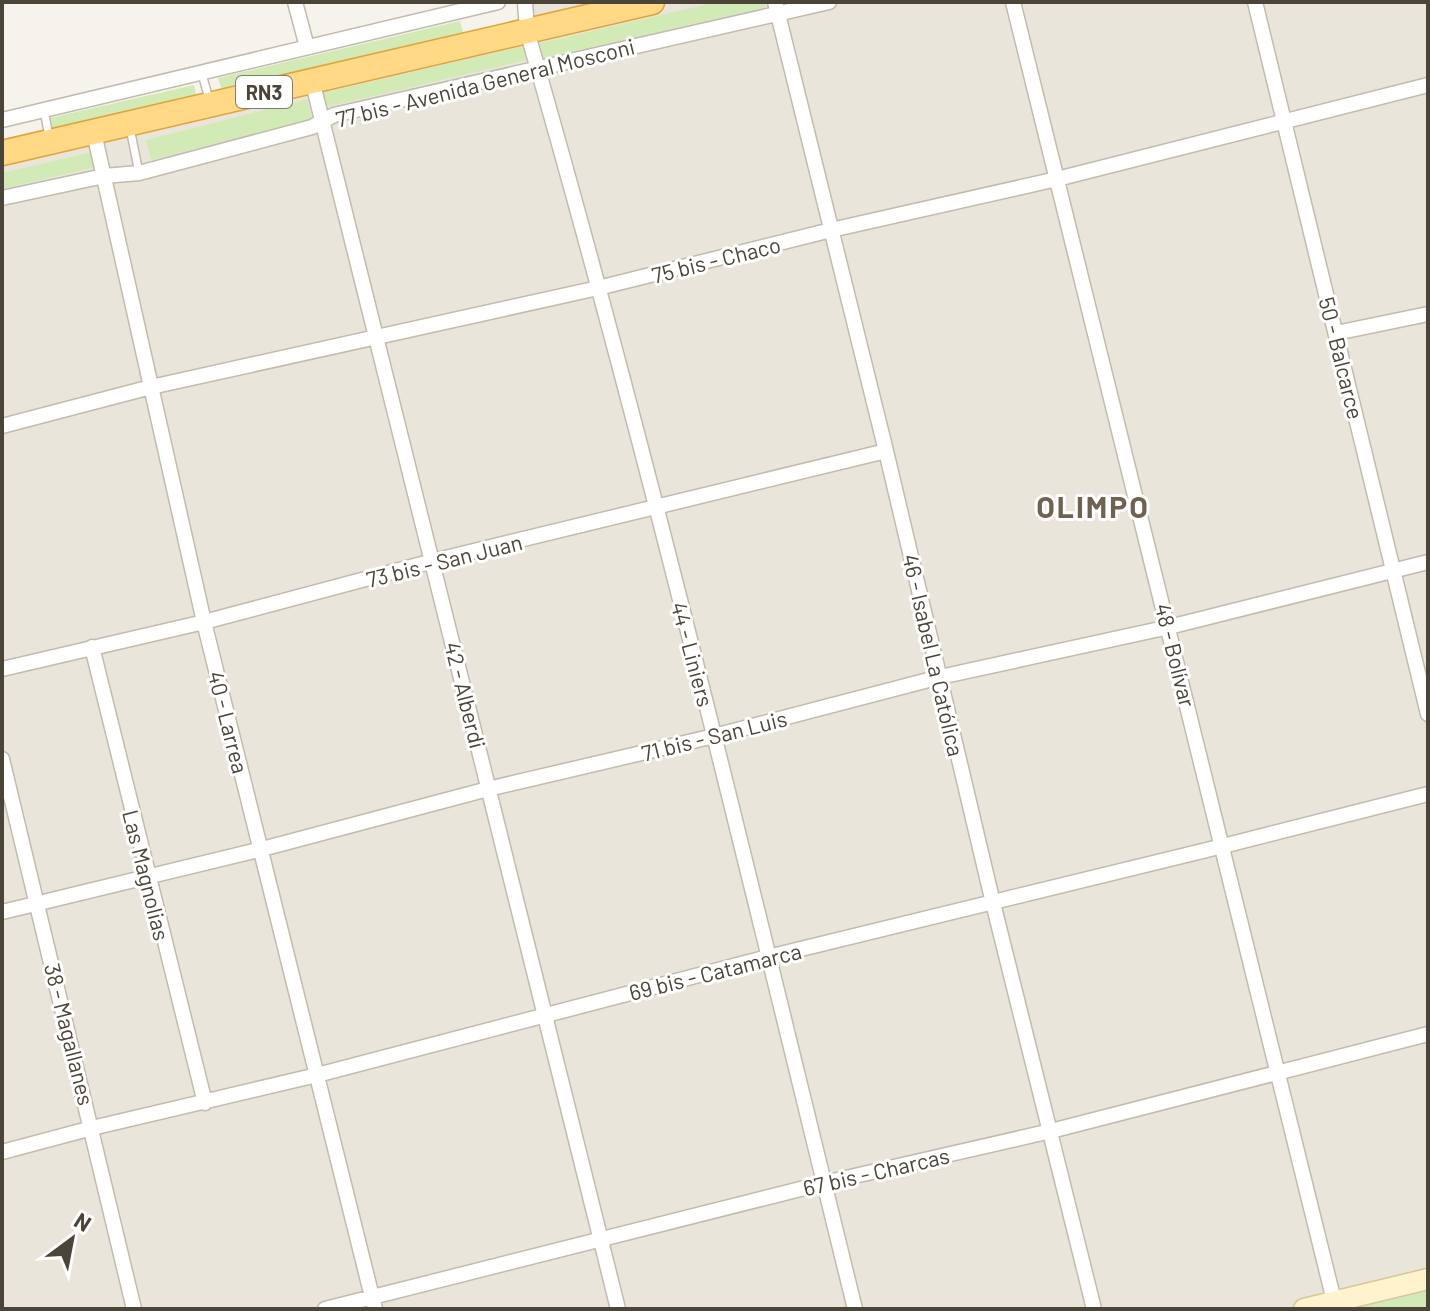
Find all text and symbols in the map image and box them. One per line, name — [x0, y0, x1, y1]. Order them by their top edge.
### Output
street label: 77 bis - Avenida General Mosconi — [333, 32, 637, 132]
road number: RN3 — [236, 76, 292, 108]
street label: 75 bis - Chaco — [649, 230, 783, 288]
street label: 50 - Balcarce — [1314, 294, 1370, 422]
district label: OLIMPO — [1036, 488, 1150, 524]
street label: 73 bis - San Juan — [363, 528, 525, 592]
street label: 46 - Isabel La Católica — [898, 551, 970, 759]
street label: 44 - Liniers — [667, 599, 719, 709]
street label: 48 - Bolívar — [1151, 600, 1201, 710]
street label: 42 - Alberdi — [440, 639, 492, 751]
street label: 40 - Larrea — [204, 668, 254, 776]
street label: 71 bis - San Luis — [639, 704, 789, 766]
street label: Las Magnolias — [118, 807, 176, 943]
street label: 69 bis - Catamarca — [626, 937, 804, 1005]
street label: 38 - Magallanes — [40, 960, 100, 1108]
street label: 67 bis - Charcas — [800, 1142, 952, 1200]
north arrow — [32, 1199, 112, 1279]
text: N — [70, 1206, 96, 1236]

